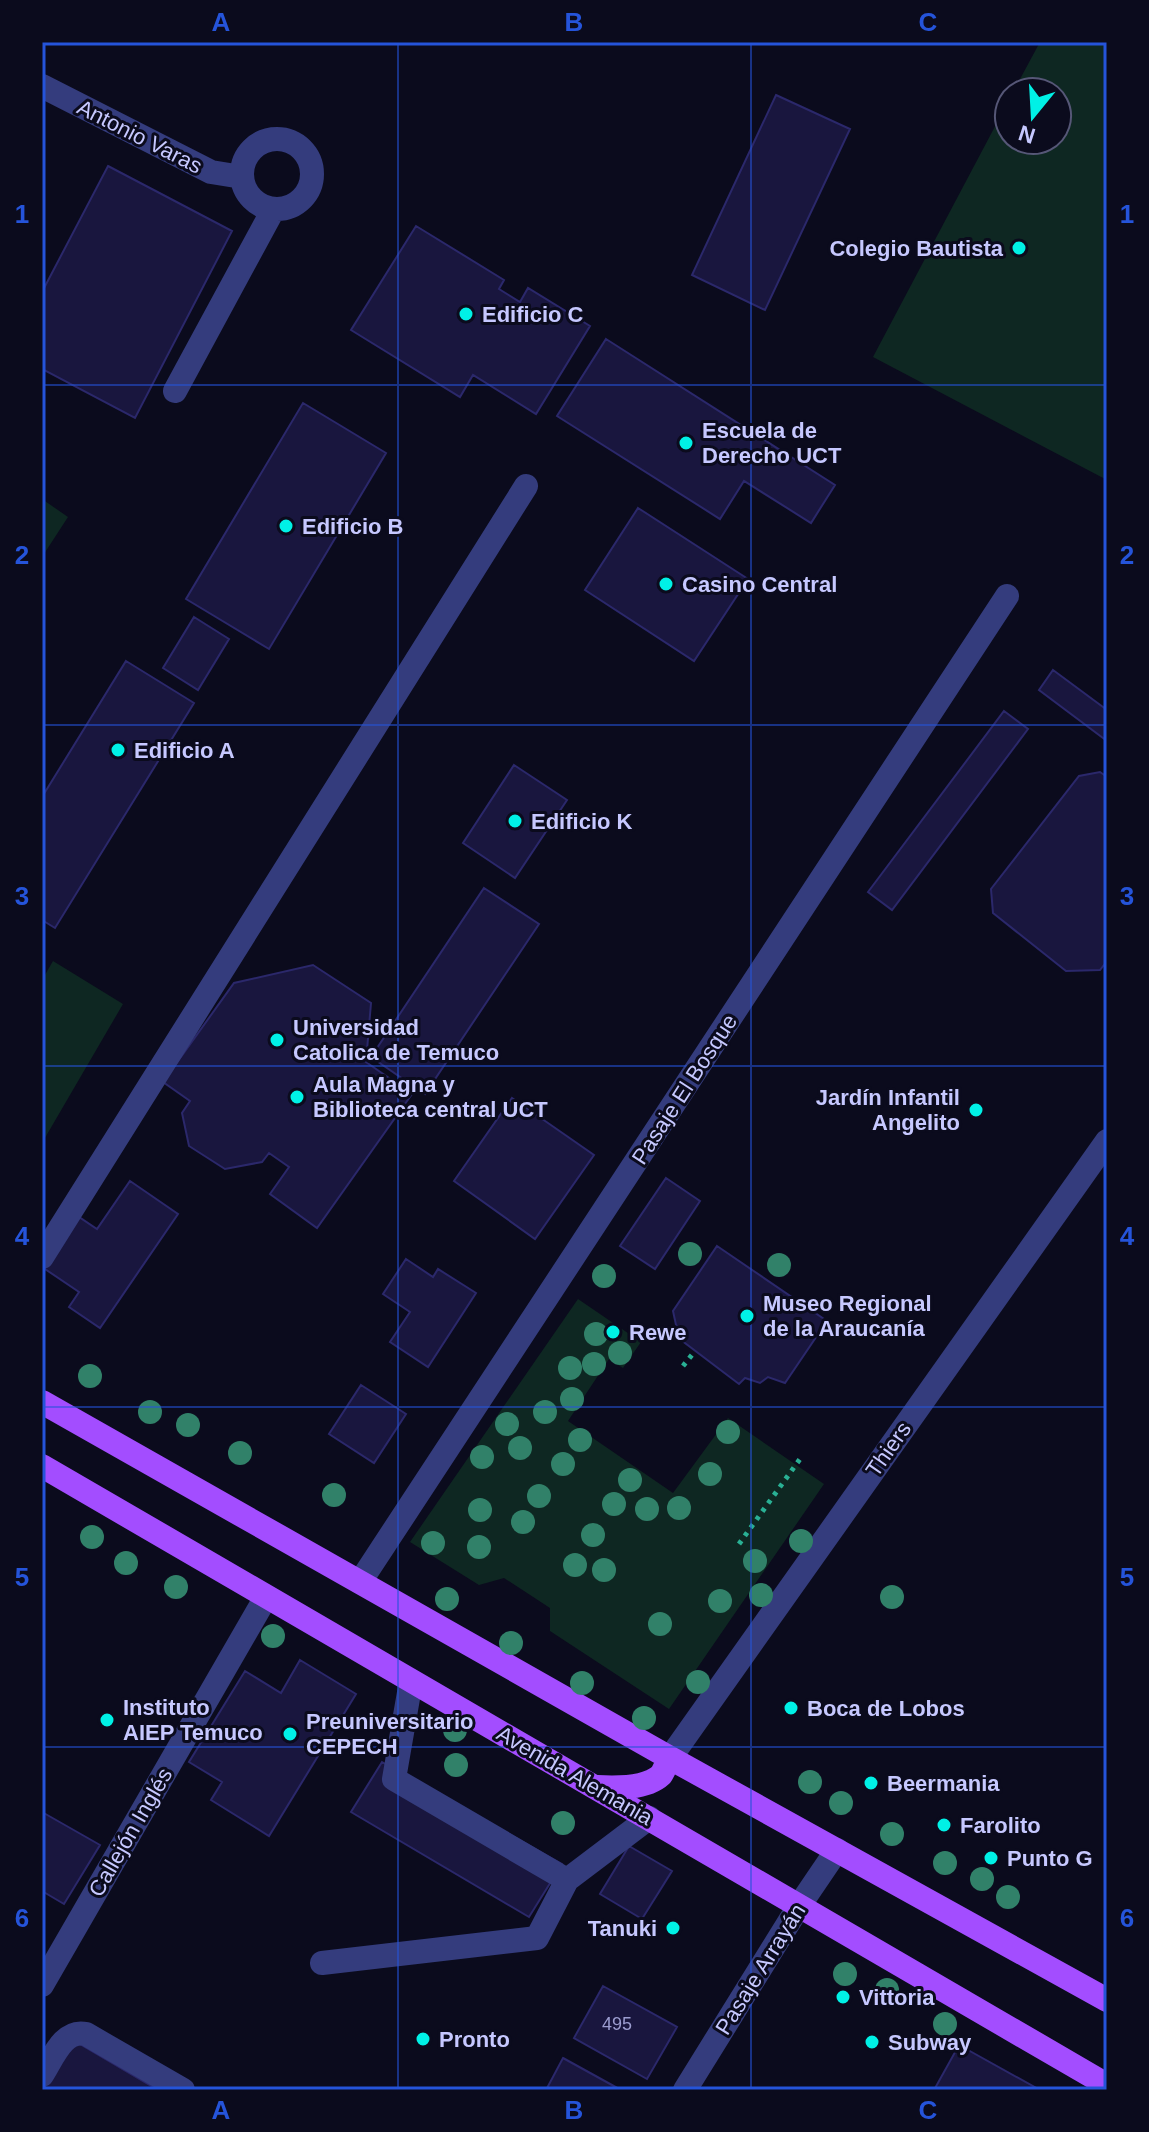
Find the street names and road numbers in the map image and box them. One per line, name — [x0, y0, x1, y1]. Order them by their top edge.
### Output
street label: Antonio Varas — [73, 94, 206, 179]
street label: Pasaje El Bosque — [627, 1010, 742, 1169]
street label: Thiers — [861, 1417, 916, 1481]
street label: Avenida Alemania — [492, 1721, 658, 1831]
street label: Callejón Inglés — [84, 1764, 177, 1901]
street label: Pasaje Arrayán — [710, 1899, 811, 2039]

